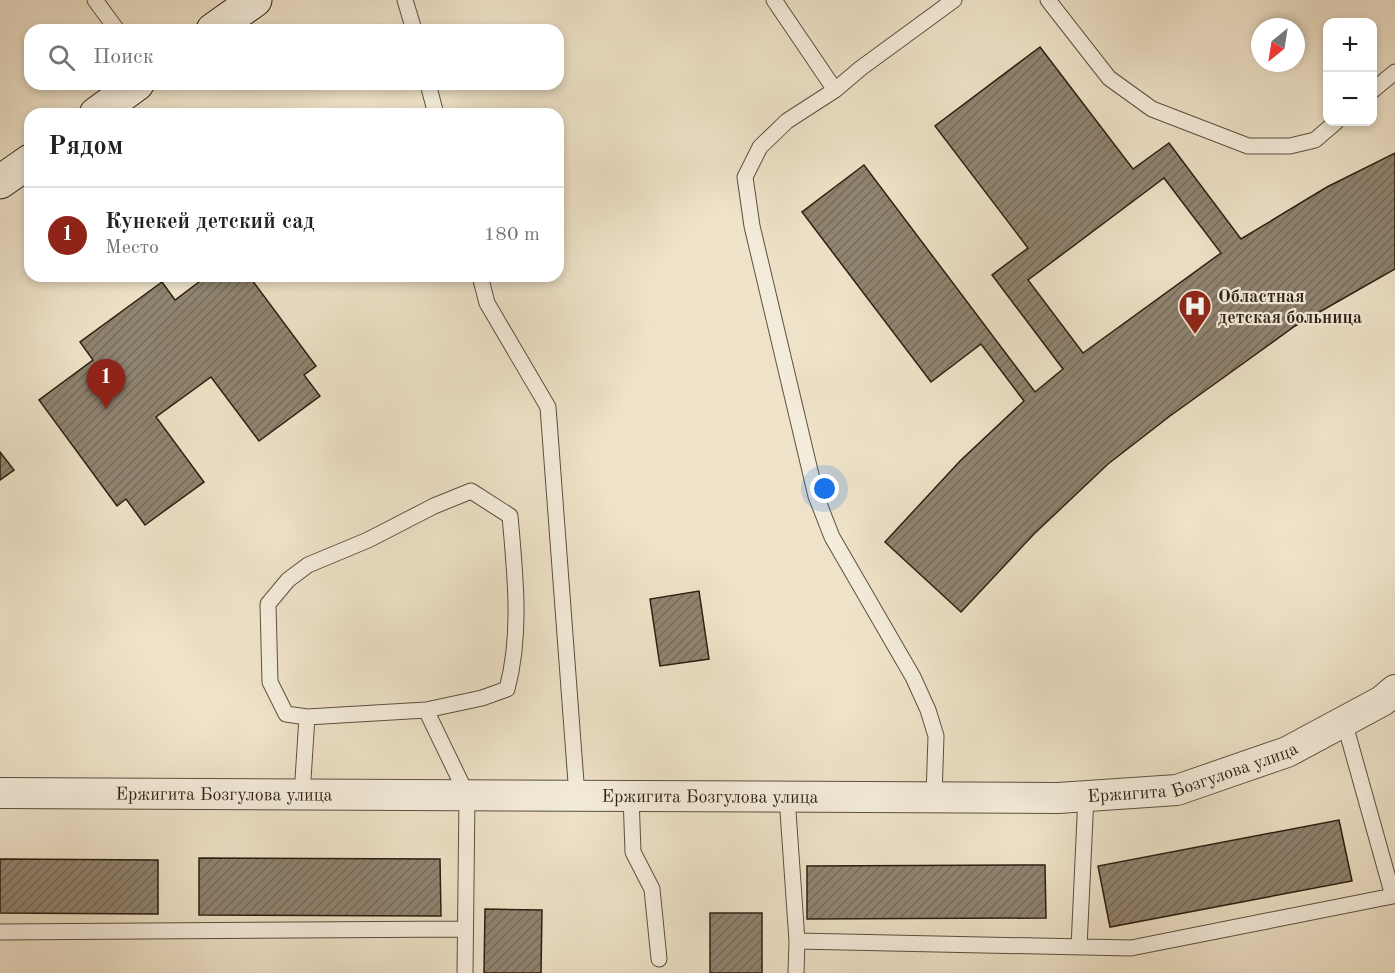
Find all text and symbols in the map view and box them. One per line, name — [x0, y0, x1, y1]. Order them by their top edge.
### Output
north arrow — [1251, 18, 1305, 72]
map controls — [1323, 18, 1377, 126]
button: + — [1323, 18, 1377, 72]
search box — [24, 24, 564, 90]
icon: search — [45, 41, 78, 74]
text: Поиск — [93, 46, 154, 68]
button: − — [1323, 72, 1377, 126]
text: Рядом — [48, 134, 123, 160]
text: Кунекей детский сад — [105, 211, 315, 233]
text: 1 — [62, 225, 73, 245]
text: 180 m — [484, 225, 540, 245]
text: Место — [105, 238, 159, 258]
hospital icon: Областная детская больница — [1177, 288, 1213, 335]
place label: Областная детская больница — [1218, 288, 1362, 327]
pin: 1 — [86, 360, 126, 409]
your location — [810, 474, 839, 503]
street label: Ержигита Бозгулова улица — [1087, 740, 1301, 806]
street label: Ержигита Бозгулова улица — [115, 786, 333, 805]
street label: Ержигита Бозгулова улица — [601, 788, 819, 807]

